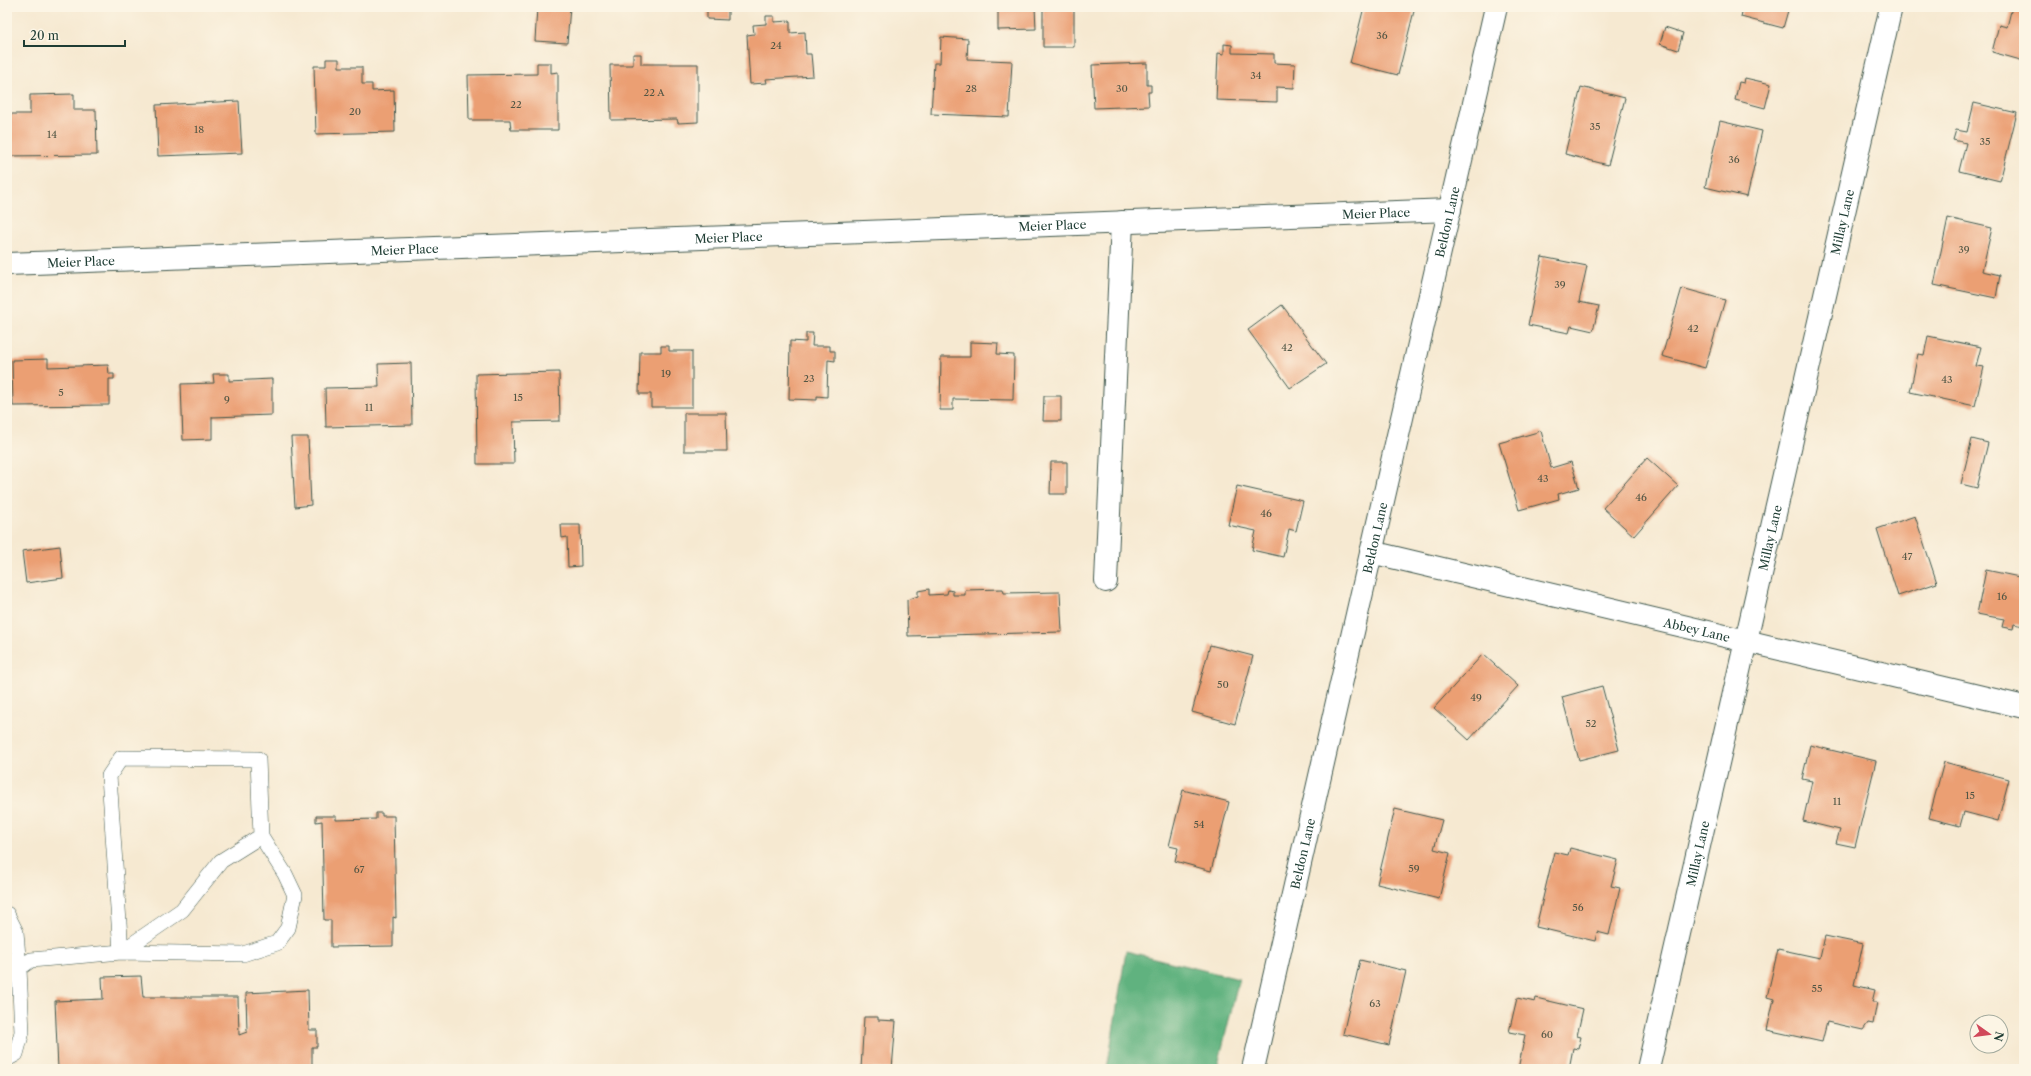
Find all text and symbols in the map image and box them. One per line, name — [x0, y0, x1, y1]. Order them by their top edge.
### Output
scale bar — [24, 22, 125, 48]
text: 20 m — [30, 28, 59, 43]
house number: 36 — [1376, 29, 1388, 42]
house number: 24 — [770, 39, 782, 52]
house number: 34 — [1250, 69, 1262, 82]
house number: 28 — [965, 82, 977, 95]
house number: 30 — [1116, 82, 1128, 95]
house number: 22 A — [643, 86, 665, 99]
house number: 22 — [510, 98, 522, 111]
house number: 20 — [349, 105, 361, 118]
house number: 35 — [1590, 120, 1600, 133]
house number: 18 — [194, 123, 204, 136]
house number: 14 — [47, 128, 57, 141]
house number: 35 — [1980, 135, 1990, 148]
house number: 36 — [1728, 153, 1740, 166]
street label: Beldon Lane — [1431, 185, 1462, 259]
street label: Millay Lane — [1827, 187, 1857, 256]
street label: Meier Place — [1342, 204, 1411, 222]
street label: Meier Place — [1018, 216, 1087, 234]
street label: Meier Place — [694, 228, 763, 246]
street label: Meier Place — [371, 240, 439, 258]
house number: 39 — [1958, 243, 1970, 256]
street label: Meier Place — [47, 252, 115, 270]
house number: 39 — [1554, 278, 1566, 291]
house number: 42 — [1687, 322, 1699, 335]
house number: 42 — [1281, 341, 1293, 354]
house number: 19 — [661, 367, 671, 380]
house number: 23 — [803, 372, 815, 385]
house number: 43 — [1941, 373, 1953, 386]
house number: 5 — [58, 386, 64, 399]
house number: 15 — [513, 391, 523, 404]
house number: 9 — [224, 393, 230, 406]
house number: 11 — [365, 401, 374, 414]
house number: 43 — [1537, 472, 1549, 485]
house number: 46 — [1635, 491, 1647, 504]
street label: Beldon Lane — [1359, 500, 1390, 575]
street label: Millay Lane — [1755, 503, 1784, 572]
house number: 46 — [1260, 507, 1272, 520]
house number: 47 — [1902, 550, 1912, 563]
house number: 16 — [1997, 590, 2007, 603]
street label: Abbey Lane — [1661, 614, 1732, 645]
house number: 50 — [1217, 678, 1229, 691]
house number: 49 — [1470, 691, 1482, 704]
house number: 52 — [1585, 717, 1597, 730]
house number: 15 — [1965, 789, 1975, 802]
house number: 11 — [1833, 795, 1842, 808]
street label: Beldon Lane — [1287, 816, 1318, 891]
house number: 54 — [1193, 818, 1205, 831]
street label: Millay Lane — [1683, 819, 1712, 888]
house number: 59 — [1408, 862, 1420, 875]
house number: 67 — [354, 863, 364, 876]
house number: 56 — [1572, 901, 1584, 914]
house number: 55 — [1812, 982, 1822, 995]
house number: 63 — [1369, 997, 1381, 1010]
north arrow — [1969, 1014, 2009, 1054]
house number: 60 — [1541, 1028, 1553, 1041]
text: N — [1991, 1030, 2007, 1043]

